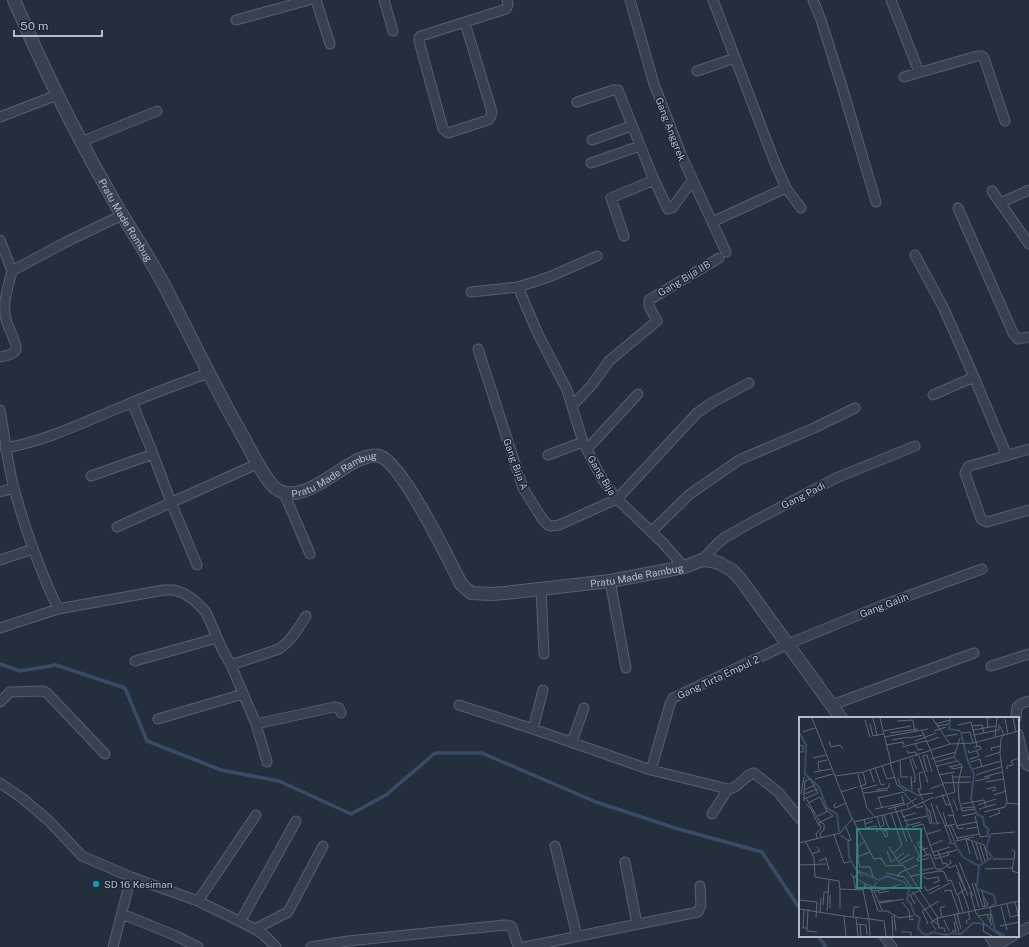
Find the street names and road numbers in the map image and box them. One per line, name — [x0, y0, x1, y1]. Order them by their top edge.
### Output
street label: Gang Anggrek — [653, 95, 689, 163]
street label: Pratu Made Rambug — [97, 176, 155, 264]
street label: Gang Bija IIB — [655, 257, 713, 298]
street label: Gang Bija A — [501, 437, 531, 491]
street label: Pratu Made Rambug — [291, 449, 377, 499]
street label: Gang Bija — [585, 453, 619, 497]
street label: Gang Padi — [779, 479, 827, 511]
street label: Pratu Made Rambug — [589, 561, 685, 589]
street label: Gang Galih — [858, 590, 910, 620]
street label: Gang Tirta Empul 2 — [675, 653, 761, 701]

